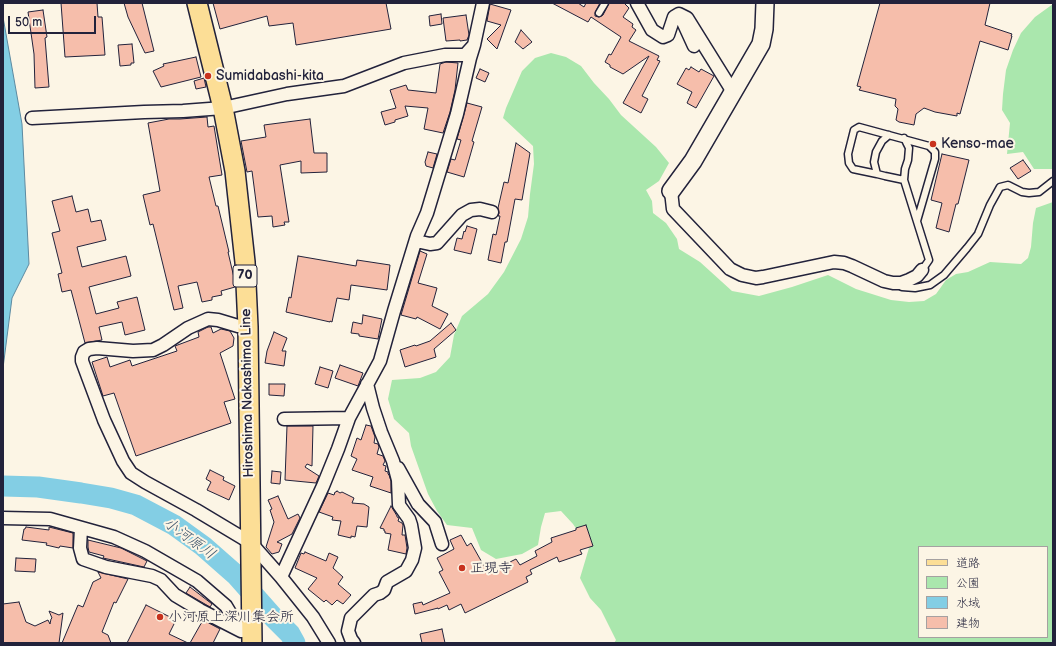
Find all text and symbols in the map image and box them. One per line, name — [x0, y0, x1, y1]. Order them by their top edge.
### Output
scale bar — [10, 8, 98, 34]
text: 50 m — [15, 15, 42, 30]
place label: Sumidabashi-kita — [216, 68, 324, 84]
marker: Sumidabashi-kita — [203, 71, 213, 81]
place label: Kenso-mae — [941, 136, 1014, 152]
marker: Kenso-mae — [928, 139, 938, 149]
road number: 70 — [233, 265, 257, 287]
street label: Hiroshima Nakashima Line — [238, 308, 258, 478]
water label: 小河原川 — [159, 514, 219, 564]
legend — [918, 546, 1048, 638]
text: 道路 — [956, 556, 980, 571]
place label: 正現寺 — [470, 560, 512, 576]
marker: 正現寺 — [457, 563, 467, 573]
text: 公園 — [956, 576, 980, 591]
text: 水域 — [956, 596, 980, 611]
place label: 小河原上深川集会所 — [168, 609, 294, 625]
marker: 小河原上深川集会所 — [155, 612, 165, 622]
text: 建物 — [956, 616, 980, 631]

